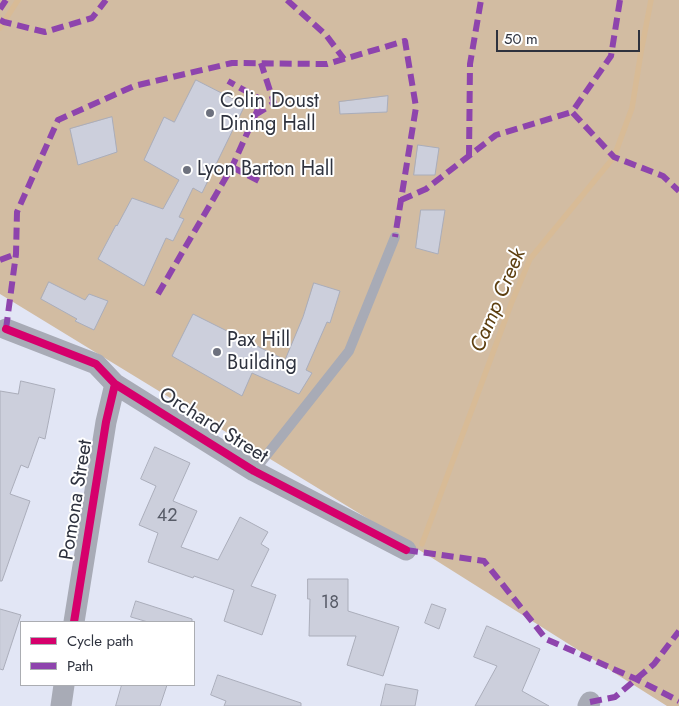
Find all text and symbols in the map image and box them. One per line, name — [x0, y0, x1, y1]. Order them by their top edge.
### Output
scale bar — [499, 20, 643, 52]
text: 50 m — [504, 28, 538, 50]
place label: Colin Doust Dining Hall — [220, 90, 319, 137]
marker: Colin Doust Dining Hall — [204, 107, 216, 119]
place label: Lyon Barton Hall — [197, 158, 334, 182]
marker: Lyon Barton Hall — [181, 164, 193, 176]
water label: Camp Creek — [466, 245, 532, 357]
place label: Pax Hill Building — [227, 329, 297, 376]
marker: Pax Hill Building — [211, 346, 223, 358]
street label: Orchard Street — [154, 383, 272, 469]
street label: Pomona Street — [56, 438, 98, 562]
house number: 42 — [157, 506, 177, 528]
house number: 18 — [321, 593, 339, 615]
legend — [20, 621, 195, 686]
text: Cycle path — [67, 630, 134, 652]
text: Path — [67, 655, 93, 677]

